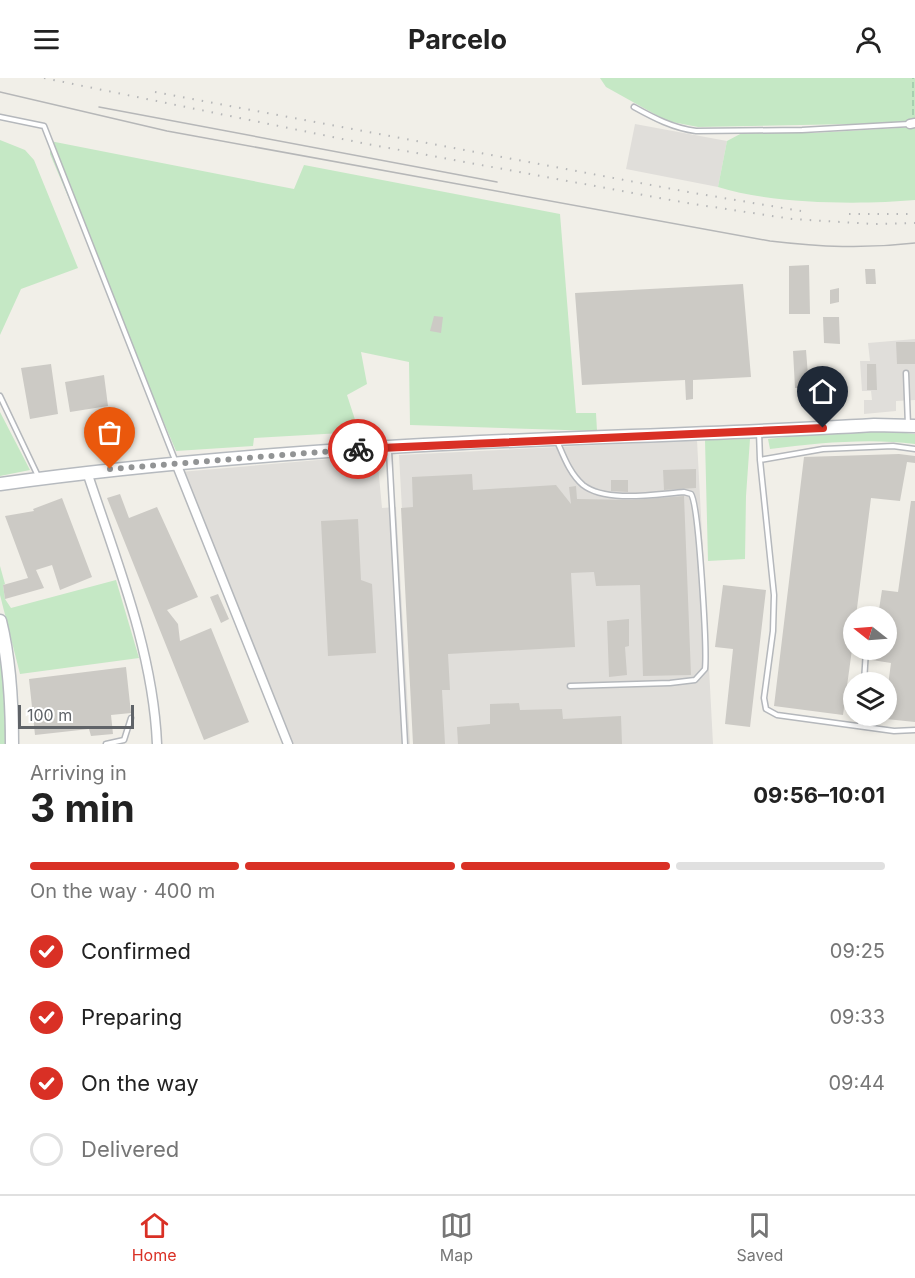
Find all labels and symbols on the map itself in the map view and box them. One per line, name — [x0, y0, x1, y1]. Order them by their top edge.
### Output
pin — [797, 366, 848, 428]
pin — [84, 407, 135, 469]
courier — [328, 419, 388, 479]
north arrow — [843, 606, 897, 660]
scale bar — [18, 702, 134, 730]

